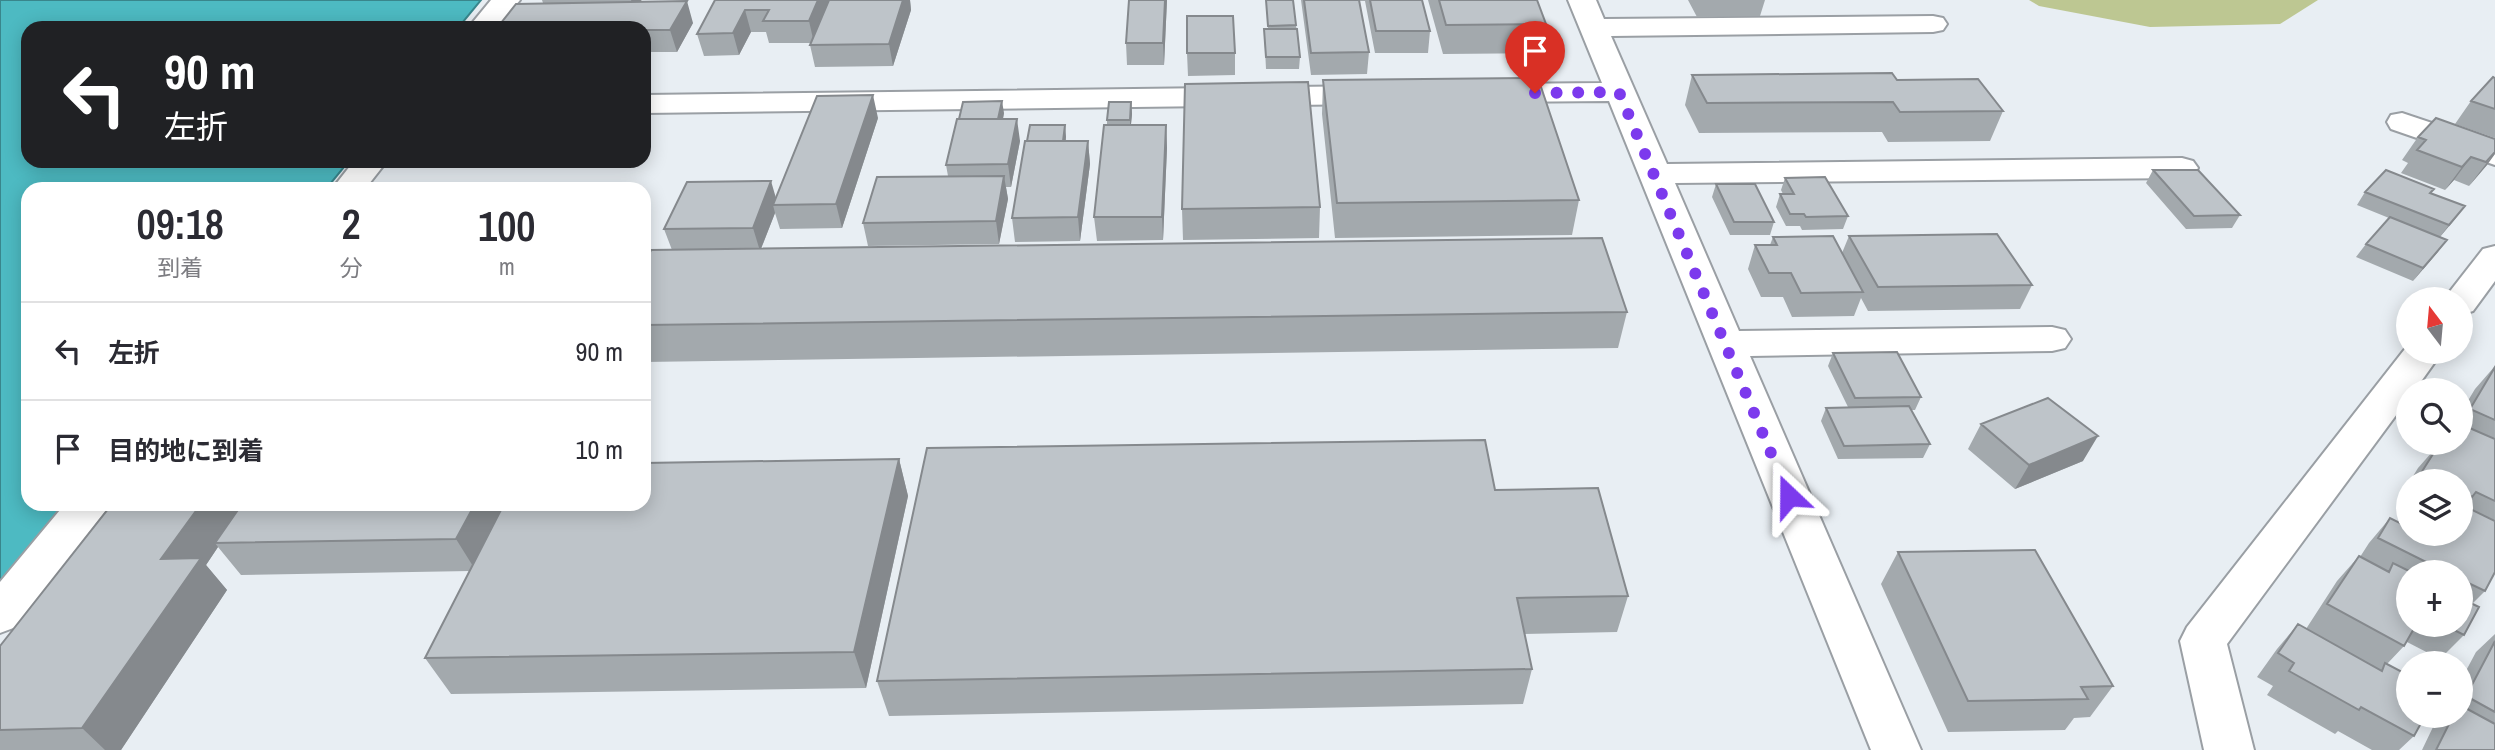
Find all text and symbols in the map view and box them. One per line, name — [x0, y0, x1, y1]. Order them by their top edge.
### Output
pin — [1505, 21, 1565, 93]
icon: arrive — [1516, 32, 1554, 70]
text: 90 m — [164, 38, 256, 104]
icon: left — [49, 49, 140, 140]
text: 左折 — [164, 105, 228, 148]
text: 09:18 — [137, 196, 224, 252]
text: 2 — [341, 196, 361, 252]
text: 100 — [478, 198, 535, 254]
text: m — [499, 251, 515, 282]
text: 到着 — [157, 252, 203, 283]
text: 分 — [339, 252, 362, 283]
north arrow — [2396, 287, 2473, 364]
map controls — [2396, 287, 2473, 728]
icon: left — [49, 332, 87, 370]
text: 90 m — [576, 334, 623, 369]
text: 左折 — [108, 335, 160, 370]
button: search — [2396, 378, 2473, 455]
icon: arrive — [49, 430, 87, 468]
text: 10 m — [576, 432, 623, 467]
text: 目的地に到着 — [108, 433, 264, 468]
position arrow — [1752, 459, 1826, 533]
button: layers — [2396, 469, 2473, 546]
button: + — [2396, 560, 2473, 637]
button: − — [2396, 651, 2473, 728]

